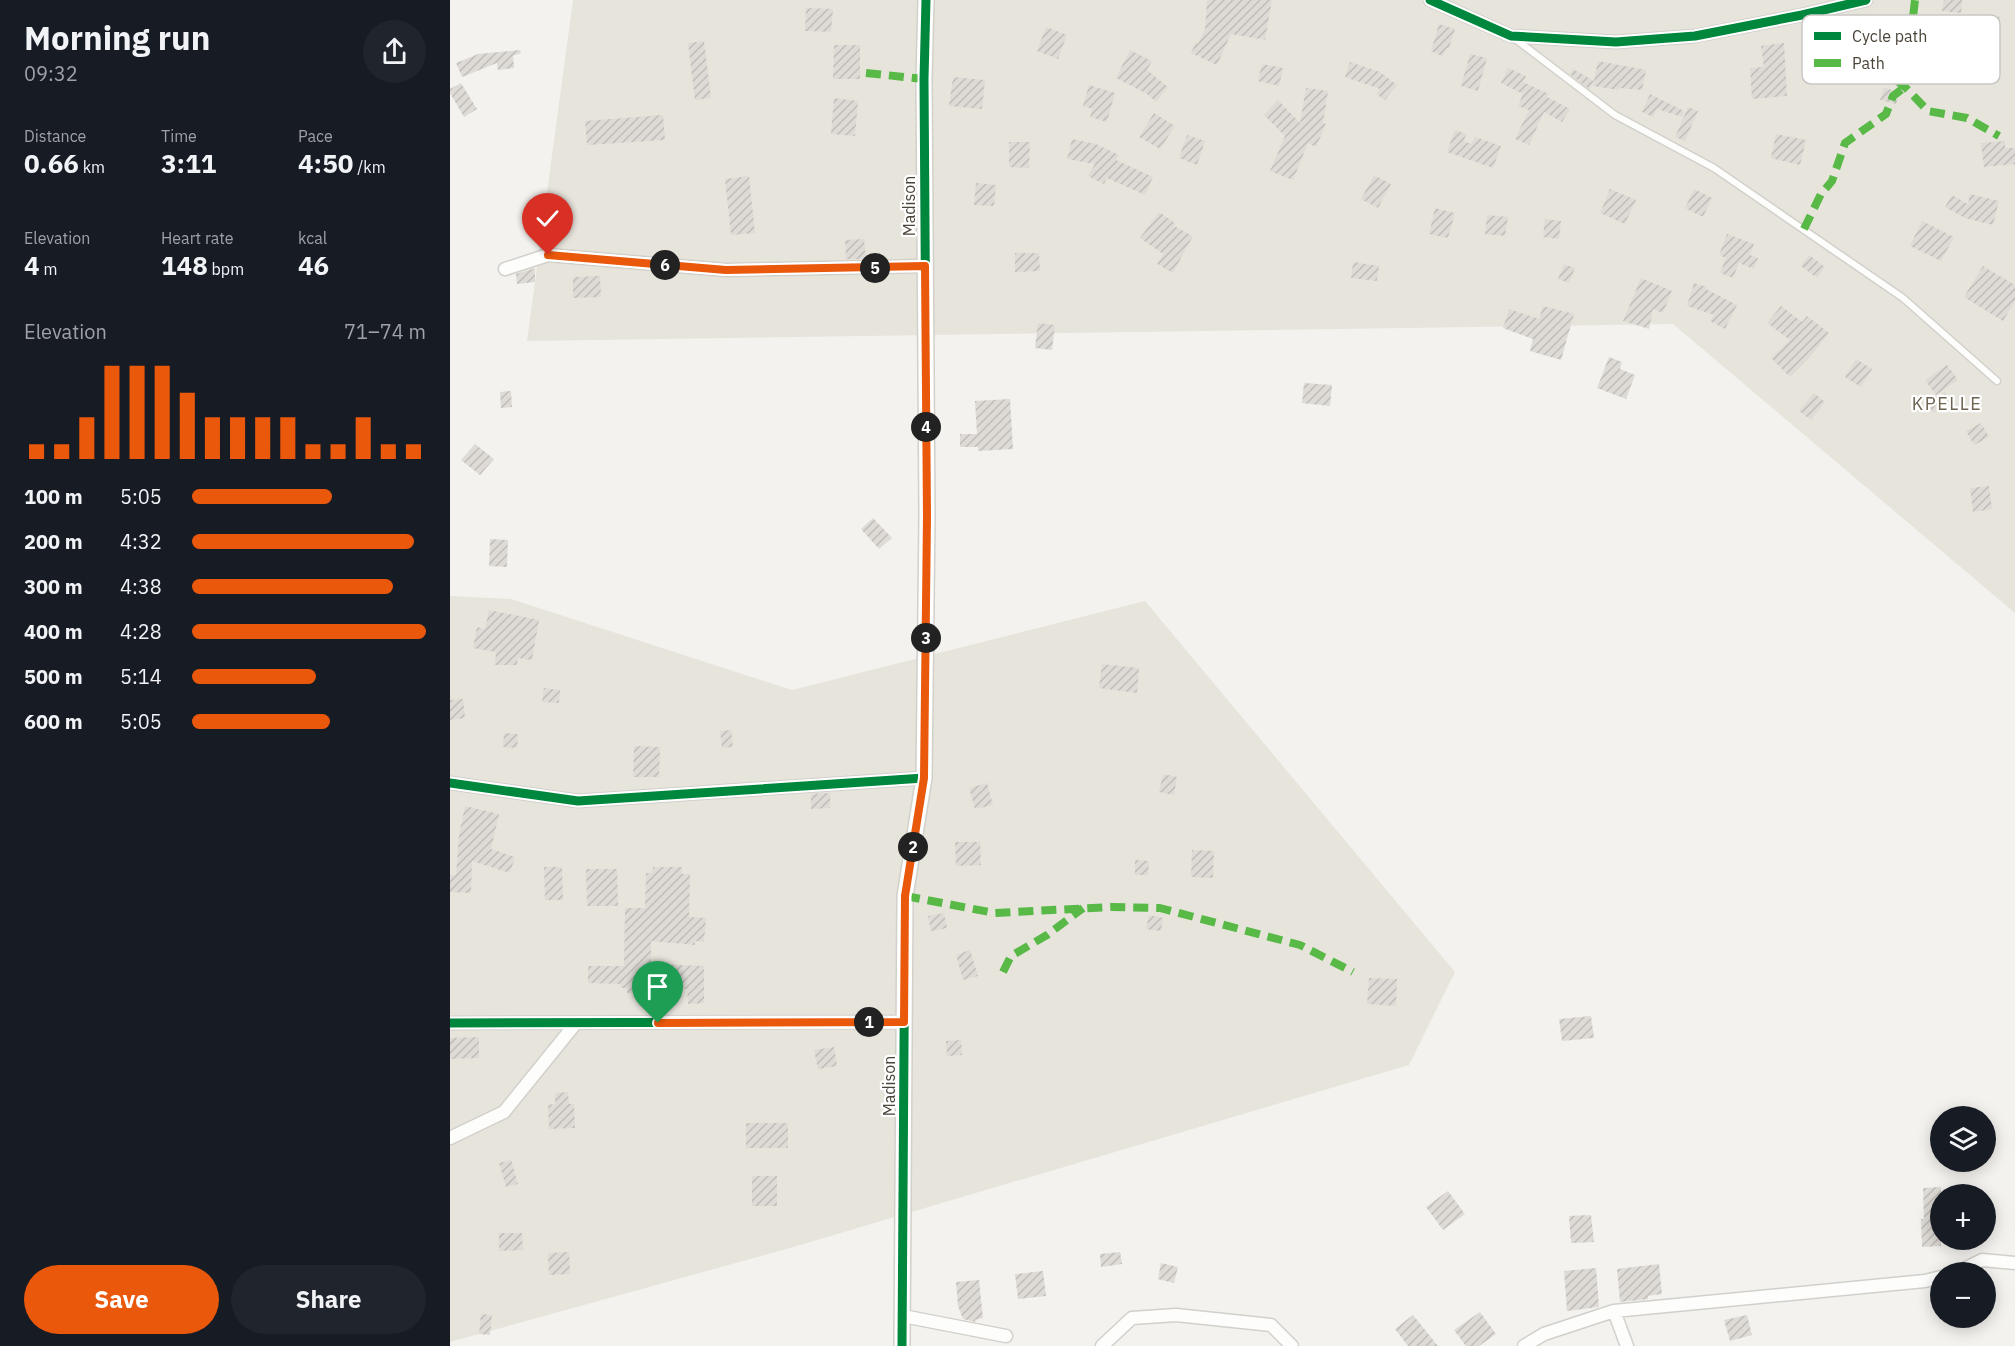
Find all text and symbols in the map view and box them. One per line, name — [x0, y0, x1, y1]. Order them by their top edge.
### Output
legend — [1802, 15, 2000, 84]
text: Morning run — [24, 16, 210, 59]
button: share — [363, 20, 426, 83]
text: Cycle path — [1852, 26, 1927, 46]
text: Path — [1852, 53, 1885, 73]
text: 09:32 — [24, 60, 78, 87]
text: Distance — [24, 126, 86, 146]
text: Time — [161, 126, 197, 146]
text: Pace — [298, 126, 333, 146]
text: 0.66 — [24, 146, 79, 180]
text: 3:11 — [161, 146, 216, 180]
text: 4:50 — [298, 146, 353, 180]
text: km — [79, 157, 105, 177]
text: /km — [353, 157, 386, 177]
street label: Madison — [899, 176, 919, 236]
pin — [522, 193, 573, 255]
icon: check — [531, 202, 564, 235]
text: Elevation — [24, 228, 90, 248]
text: Heart rate — [161, 228, 234, 248]
text: kcal — [298, 228, 327, 248]
text: 4 — [24, 248, 40, 282]
text: 148 — [161, 248, 208, 282]
text: 46 — [298, 248, 329, 282]
pin: 6 — [650, 250, 680, 280]
pin: 5 — [860, 253, 890, 283]
text: 6 — [660, 255, 670, 275]
text: 5 — [870, 258, 880, 278]
text: m — [40, 259, 57, 279]
text: bpm — [208, 259, 244, 279]
text: Elevation — [24, 318, 107, 345]
text: 71–74 m — [344, 318, 426, 345]
district label: KPELLE — [1912, 392, 1982, 415]
pin: 4 — [911, 412, 941, 442]
text: 4 — [921, 417, 931, 437]
text: 100 m — [24, 483, 83, 510]
text: 5:05 — [120, 483, 162, 510]
text: 200 m — [24, 528, 83, 555]
text: 4:32 — [120, 528, 162, 555]
text: 300 m — [24, 573, 83, 600]
text: 4:38 — [120, 573, 162, 600]
text: 400 m — [24, 618, 83, 645]
text: 4:28 — [120, 618, 162, 645]
pin: 3 — [911, 623, 941, 653]
text: 3 — [921, 628, 931, 648]
text: 500 m — [24, 663, 83, 690]
text: 5:14 — [120, 663, 162, 690]
text: 600 m — [24, 708, 83, 735]
text: 5:05 — [120, 708, 162, 735]
pin: 2 — [898, 832, 928, 862]
text: 2 — [908, 837, 918, 857]
pin — [632, 961, 683, 1023]
icon: arrive — [641, 970, 674, 1003]
pin: 1 — [854, 1007, 884, 1037]
text: 1 — [864, 1012, 874, 1032]
street label: Madison — [879, 1056, 899, 1116]
map controls — [1930, 1106, 1996, 1328]
button: layers — [1930, 1106, 1996, 1172]
button: + — [1930, 1184, 1996, 1250]
button: − — [1930, 1262, 1996, 1328]
button: Save — [24, 1265, 219, 1334]
button: Share — [231, 1265, 426, 1334]

